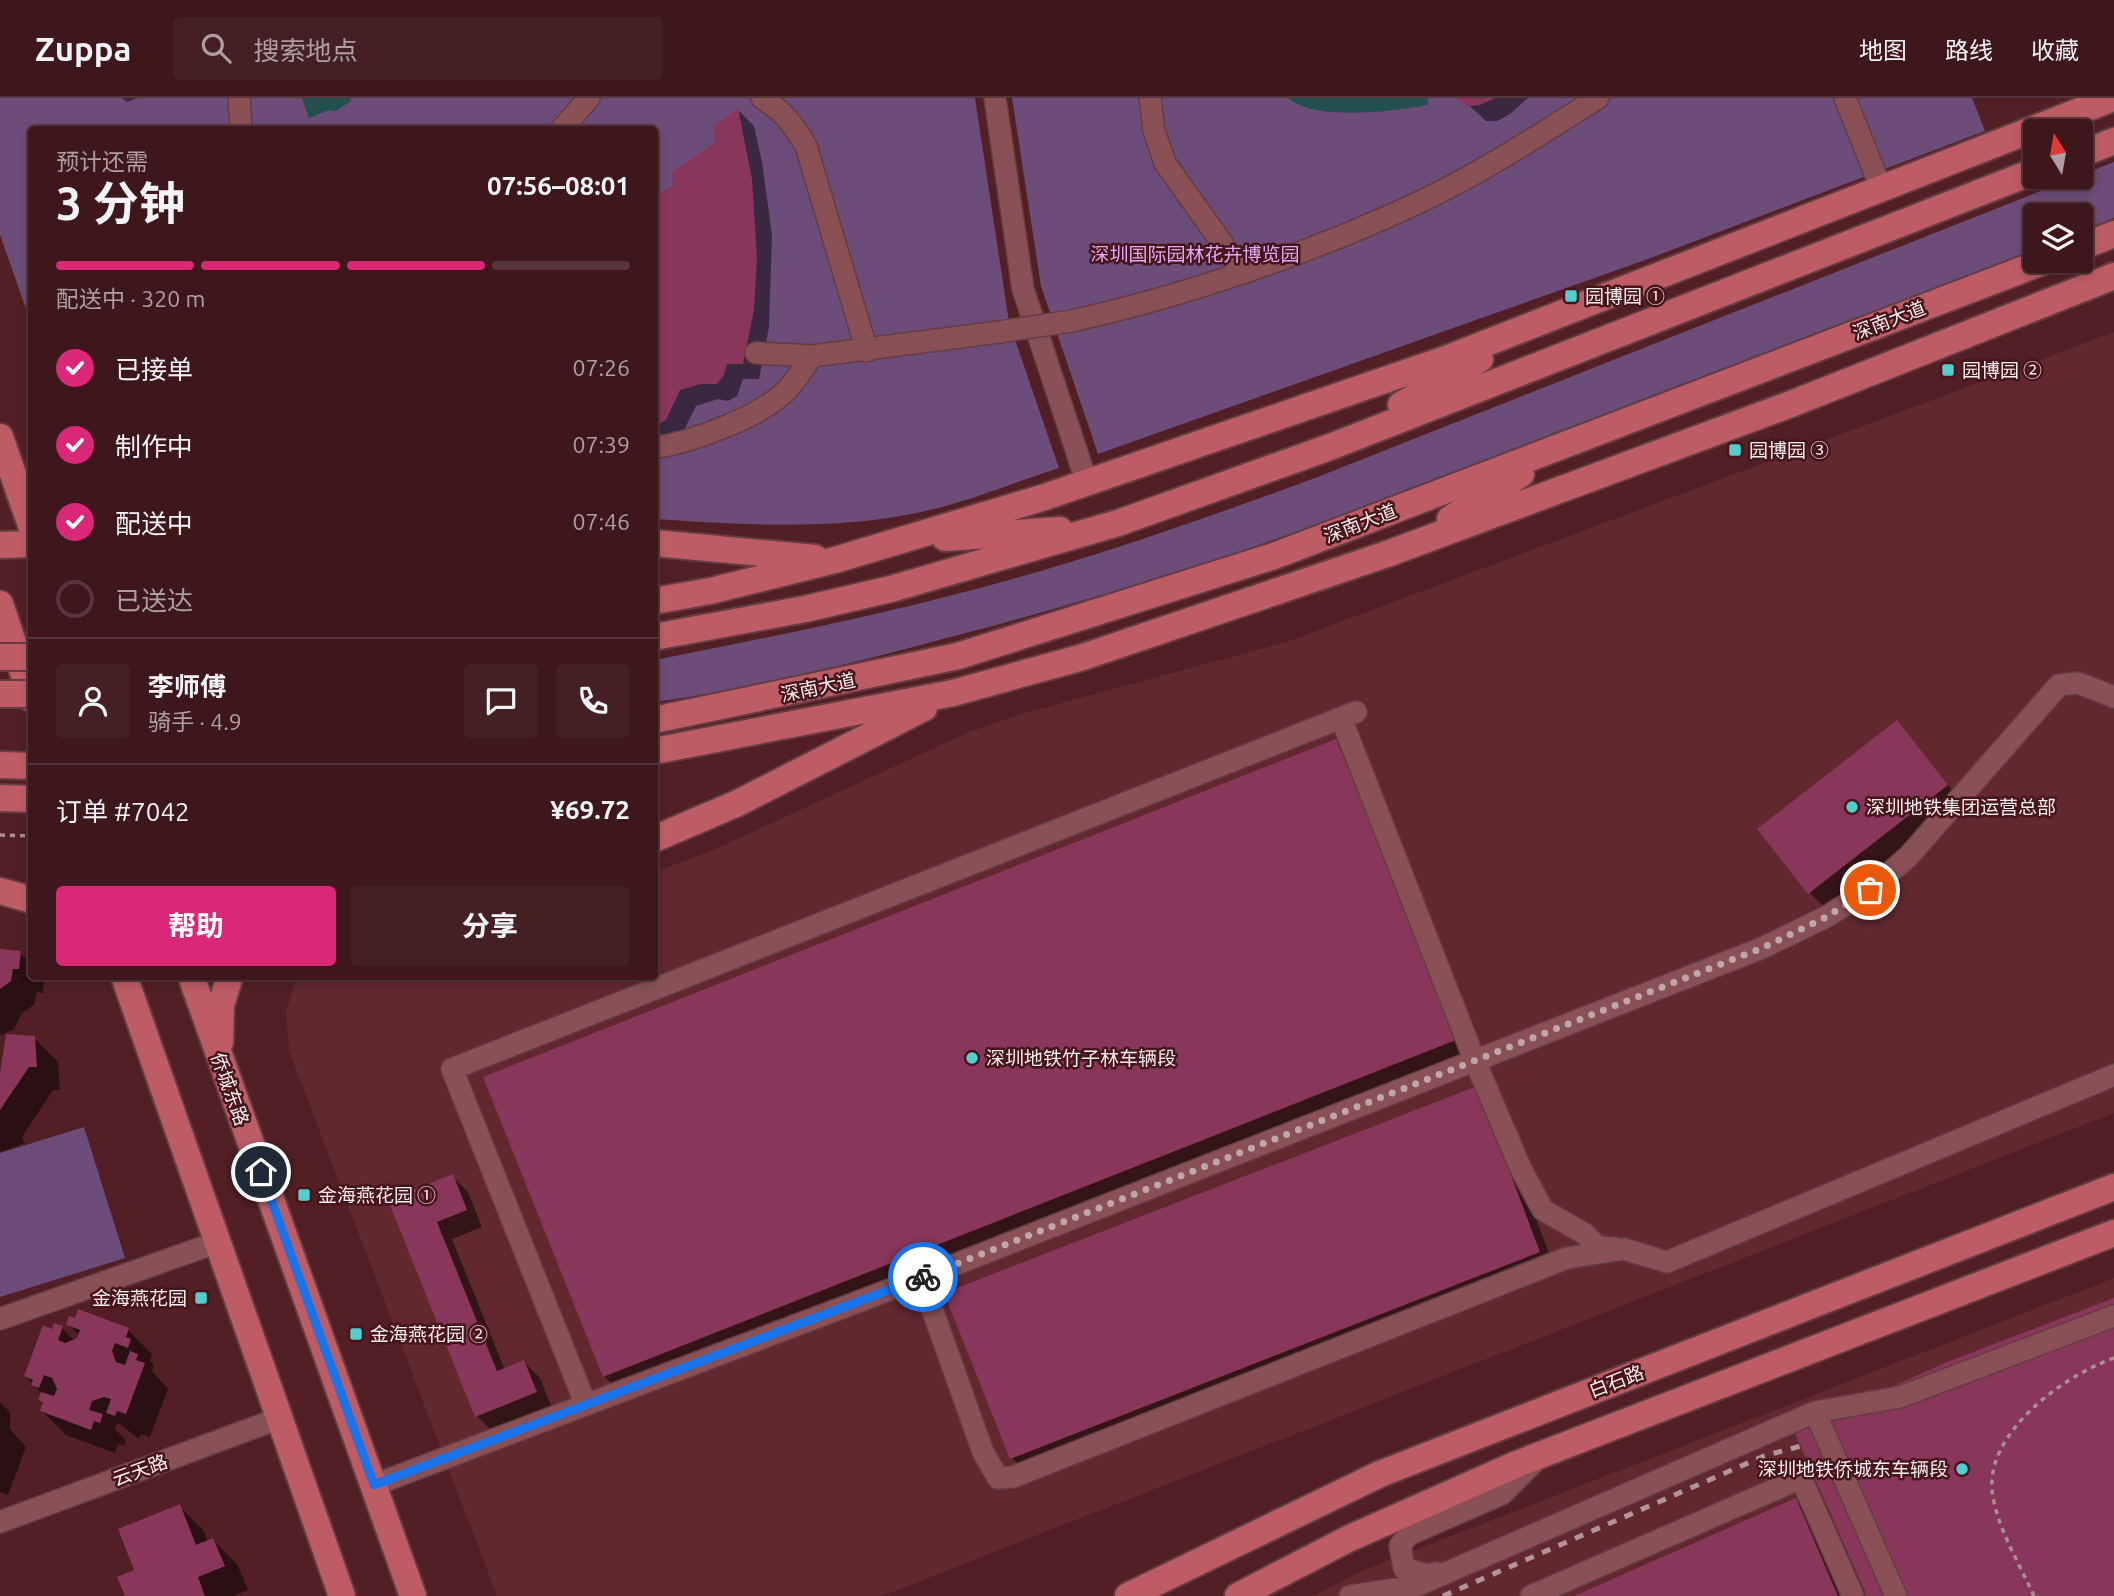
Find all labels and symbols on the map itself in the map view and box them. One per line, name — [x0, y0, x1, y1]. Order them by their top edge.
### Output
north arrow — [2023, 119, 2093, 189]
park label: 深圳国际园林花卉博览园 — [1090, 243, 1300, 265]
place label: 园博园 ① — [1585, 285, 1665, 307]
marker: 园博园 ① — [1563, 288, 1579, 304]
street label: 深南大道 — [1850, 296, 1928, 344]
place label: 园博园 ② — [1962, 359, 2042, 381]
marker: 园博园 ② — [1940, 362, 1956, 378]
place label: 园博园 ③ — [1749, 439, 1829, 461]
marker: 园博园 ③ — [1727, 442, 1743, 458]
street label: 深南大道 — [1321, 499, 1399, 547]
street label: 深南大道 — [779, 668, 857, 706]
place label: 深圳地铁集团运营总部 — [1866, 796, 2056, 818]
marker: 深圳地铁集团运营总部 — [1844, 799, 1860, 815]
pin — [1840, 860, 1900, 920]
place label: 深圳地铁竹子林车辆段 — [986, 1047, 1176, 1069]
street label: 侨城东路 — [207, 1050, 253, 1128]
marker: 深圳地铁竹子林车辆段 — [964, 1050, 980, 1066]
pin — [231, 1142, 291, 1202]
place label: 金海燕花园 ① — [318, 1184, 436, 1206]
marker: 金海燕花园 ① — [296, 1187, 312, 1203]
courier — [888, 1242, 958, 1312]
place label: 金海燕花园 — [92, 1287, 187, 1309]
marker: 金海燕花园 — [193, 1290, 209, 1306]
place label: 金海燕花园 ② — [370, 1323, 488, 1345]
marker: 金海燕花园 ② — [348, 1326, 364, 1342]
street label: 白石路 — [1585, 1361, 1647, 1401]
street label: 云天路 — [109, 1450, 171, 1490]
place label: 深圳地铁侨城东车辆段 — [1758, 1458, 1948, 1480]
marker: 深圳地铁侨城东车辆段 — [1954, 1461, 1970, 1477]

